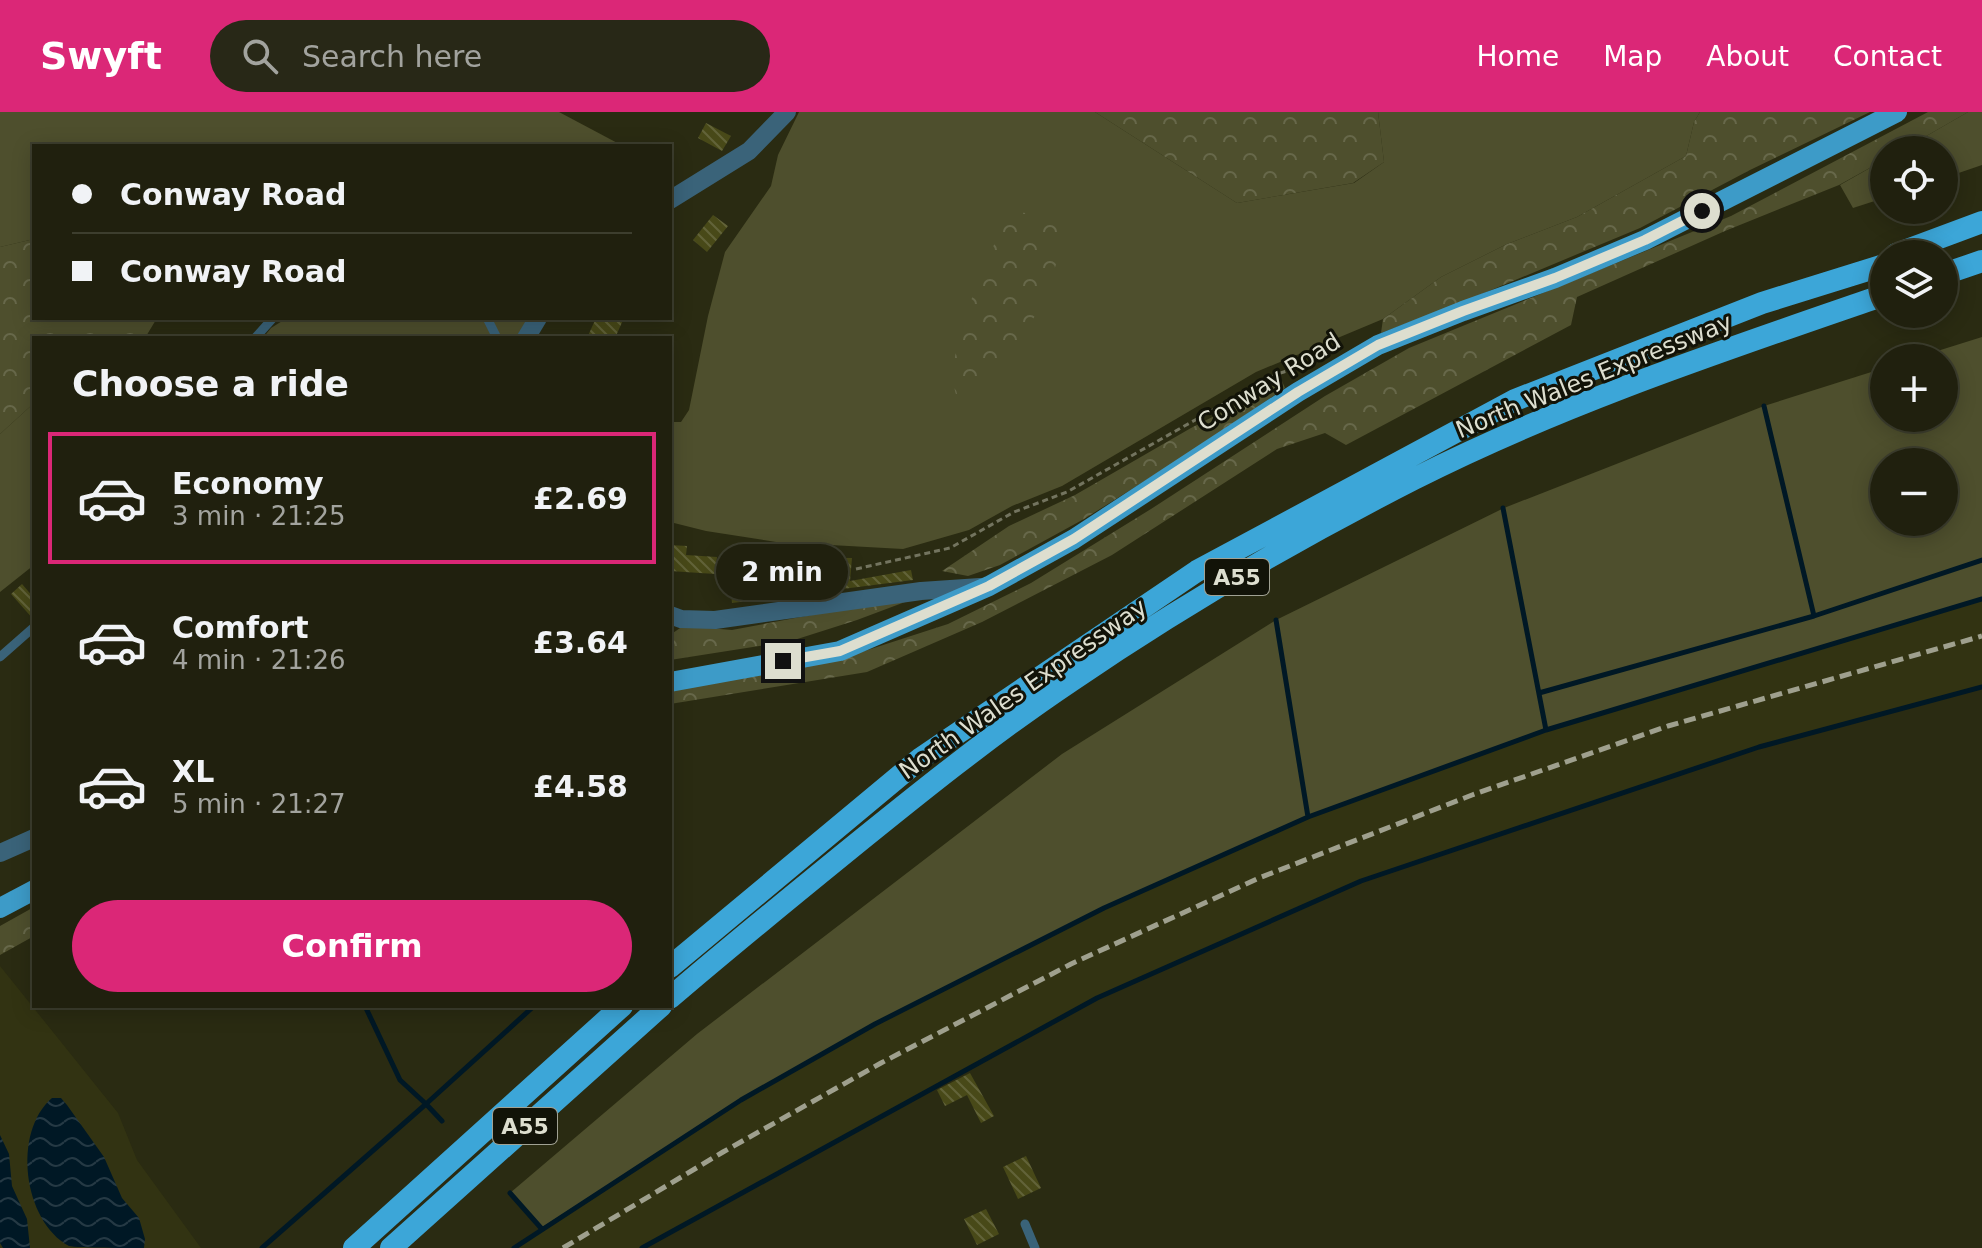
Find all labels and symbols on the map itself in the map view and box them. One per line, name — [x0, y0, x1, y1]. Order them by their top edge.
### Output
route start — [1684, 193, 1720, 229]
street label: North Wales Expressway — [1452, 308, 1736, 444]
street label: Conway Road — [1192, 327, 1346, 437]
callout: 2 min — [717, 545, 849, 601]
road number: A55 — [1205, 559, 1269, 595]
street label: North Wales Expressway — [894, 593, 1152, 785]
route end — [765, 643, 801, 679]
road number: A55 — [493, 1108, 557, 1144]

